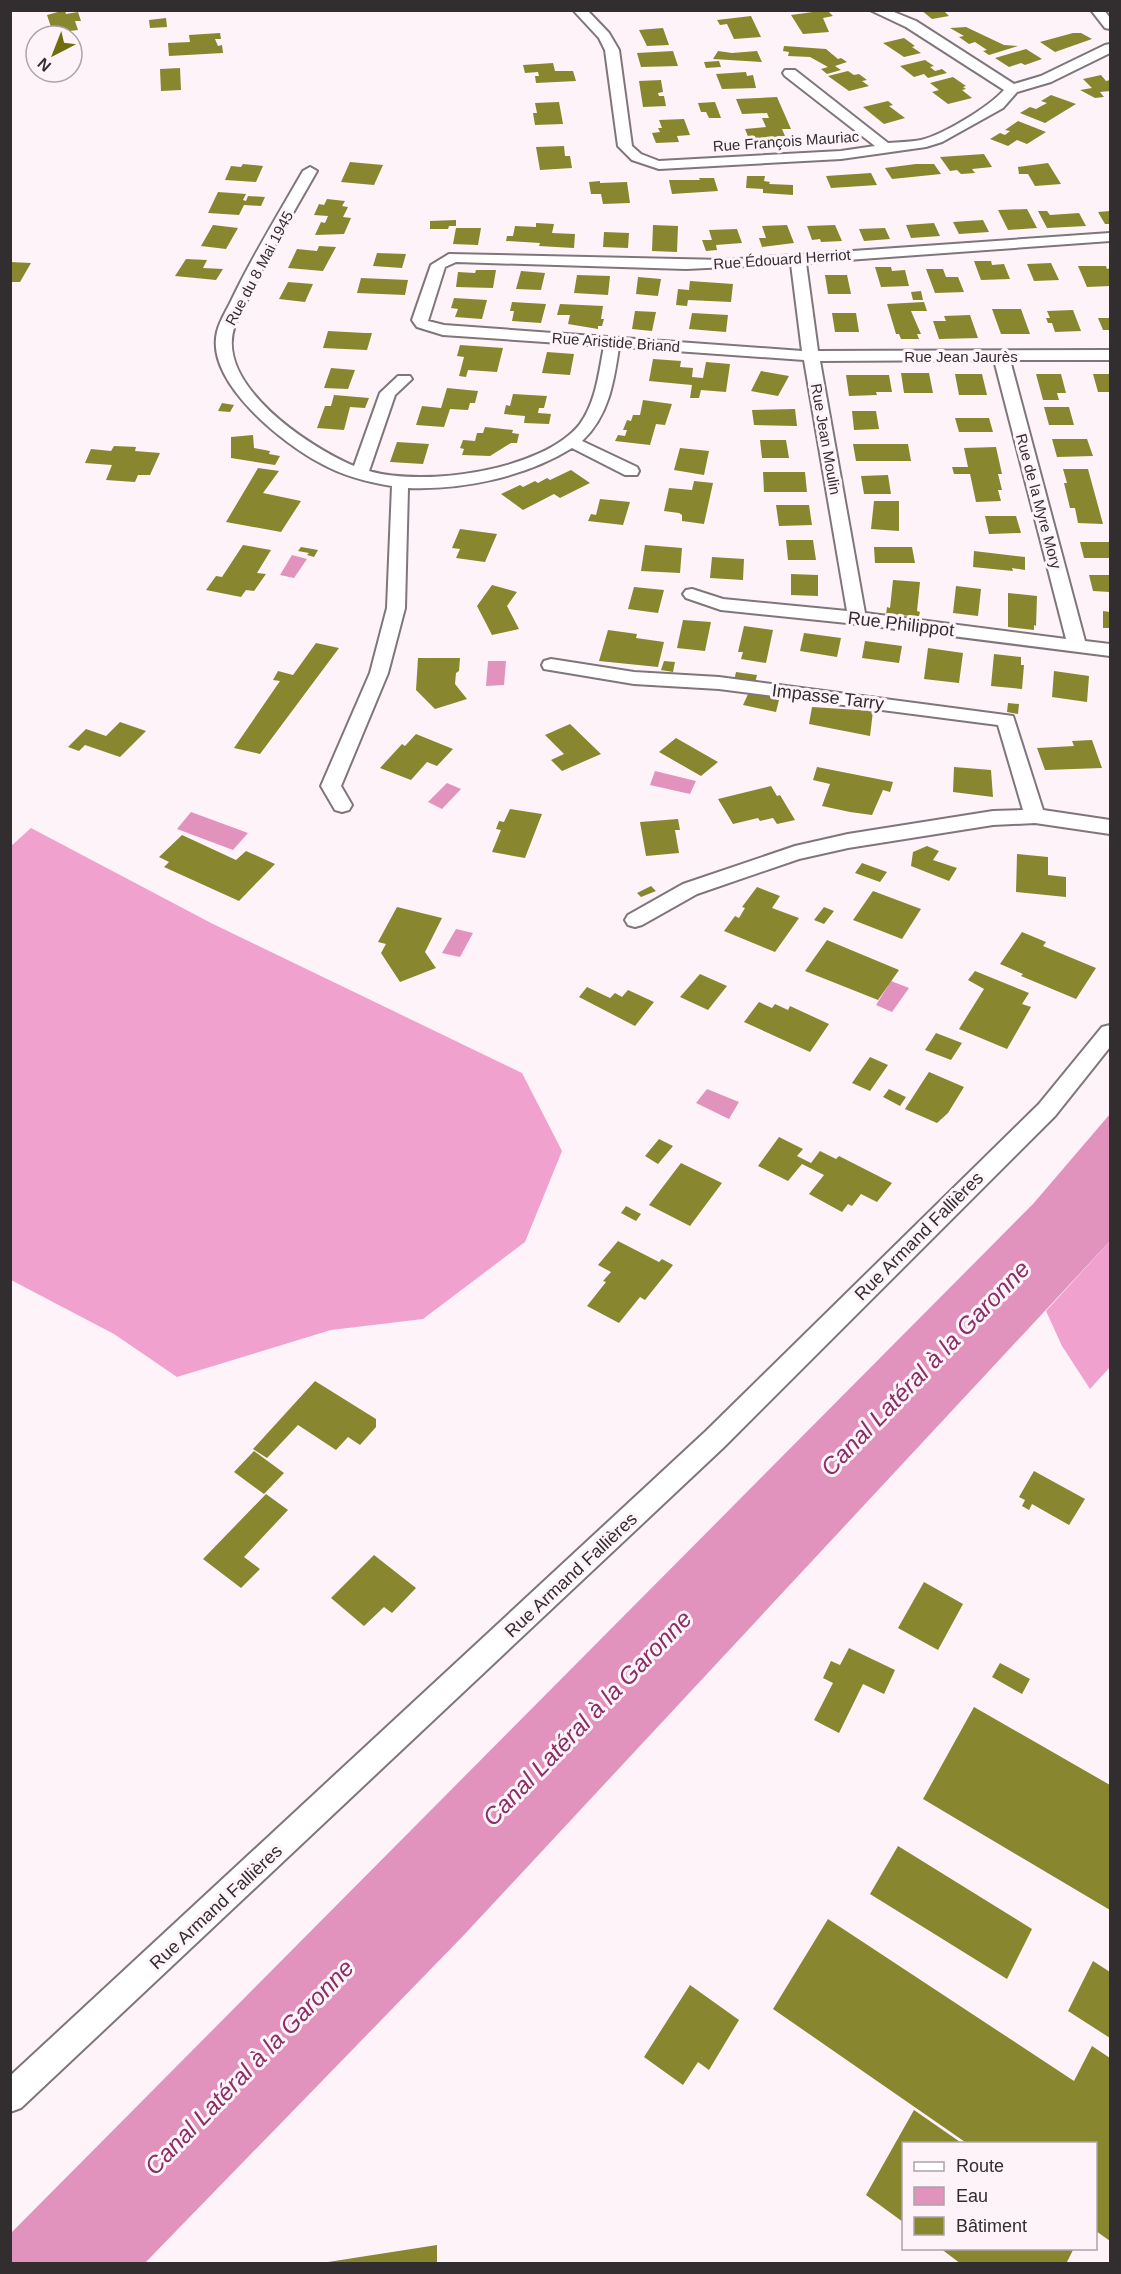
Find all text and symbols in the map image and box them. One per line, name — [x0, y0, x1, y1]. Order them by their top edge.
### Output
north arrow — [24, 24, 84, 84]
text: N — [34, 55, 54, 75]
street label: Rue François Mauriac — [712, 127, 860, 155]
street label: Rue du 8 Mai 1945 — [222, 208, 296, 328]
street label: Rue Édouard Herriot — [713, 246, 852, 272]
street label: Rue Aristide Briand — [551, 329, 681, 355]
street label: Rue Jean Jaurès — [904, 348, 1018, 365]
street label: Rue Jean Moulin — [808, 382, 844, 496]
street label: Rue de la Myre Mory — [1013, 432, 1065, 571]
street label: Rue Philippot — [847, 608, 955, 640]
street label: Impasse Tarry — [771, 680, 885, 714]
street label: Rue Armand Fallières — [851, 1168, 987, 1304]
water label: Canal Latéral à la Garonne — [815, 1255, 1035, 1481]
street label: Rue Armand Fallières — [501, 1509, 641, 1641]
water label: Canal Latéral à la Garonne — [477, 1605, 697, 1831]
street label: Rue Armand Fallières — [146, 1841, 286, 1973]
water label: Canal Latéral à la Garonne — [139, 1954, 359, 2180]
legend — [902, 2142, 1097, 2250]
text: Route — [956, 2156, 1004, 2176]
text: Eau — [956, 2186, 988, 2206]
text: Bâtiment — [956, 2216, 1027, 2236]

